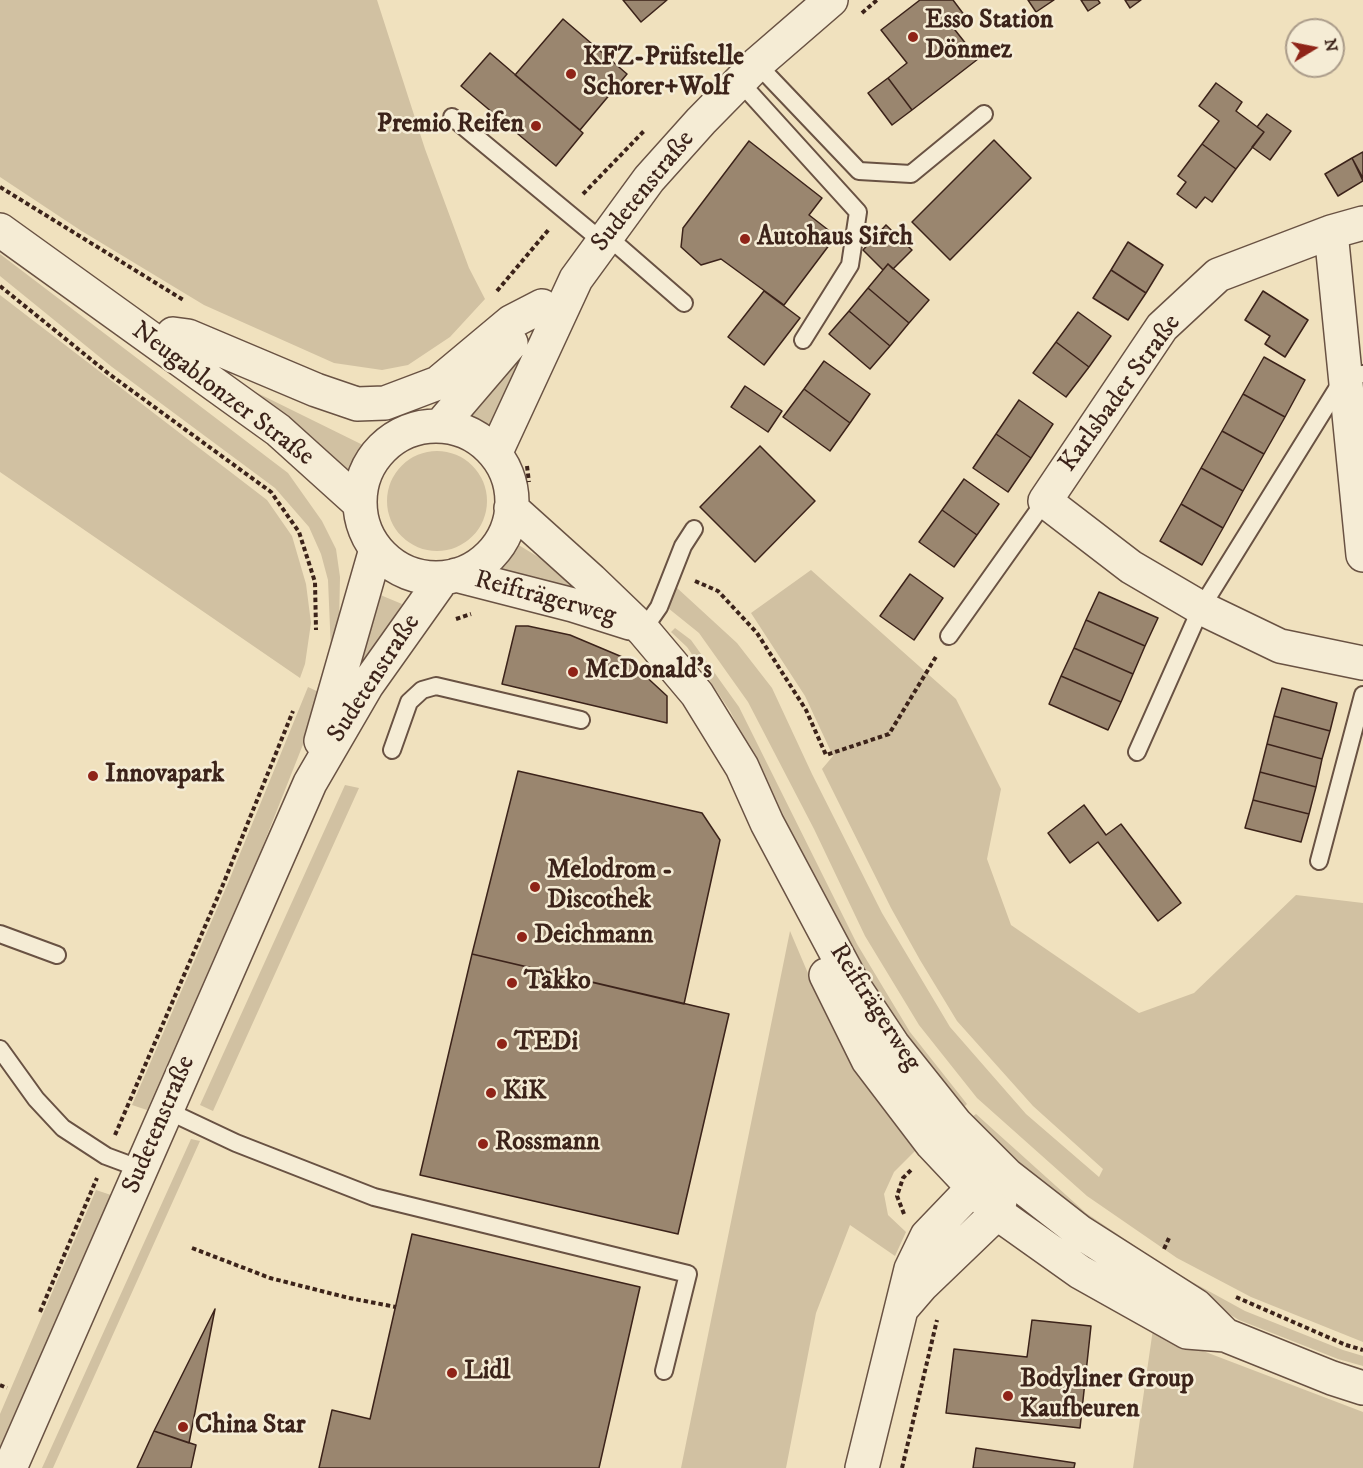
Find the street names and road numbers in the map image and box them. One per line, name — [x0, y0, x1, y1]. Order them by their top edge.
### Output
street label: Sudetenstraße — [586, 125, 702, 259]
street label: Karlsbader Straße — [1054, 309, 1188, 479]
street label: Neugablonzer Straße — [125, 316, 319, 474]
street label: Reifträgerweg — [471, 565, 619, 633]
street label: Sudetenstraße — [322, 609, 428, 749]
street label: Reifträgerweg — [821, 939, 927, 1077]
street label: Sudetenstraße — [117, 1051, 203, 1199]

